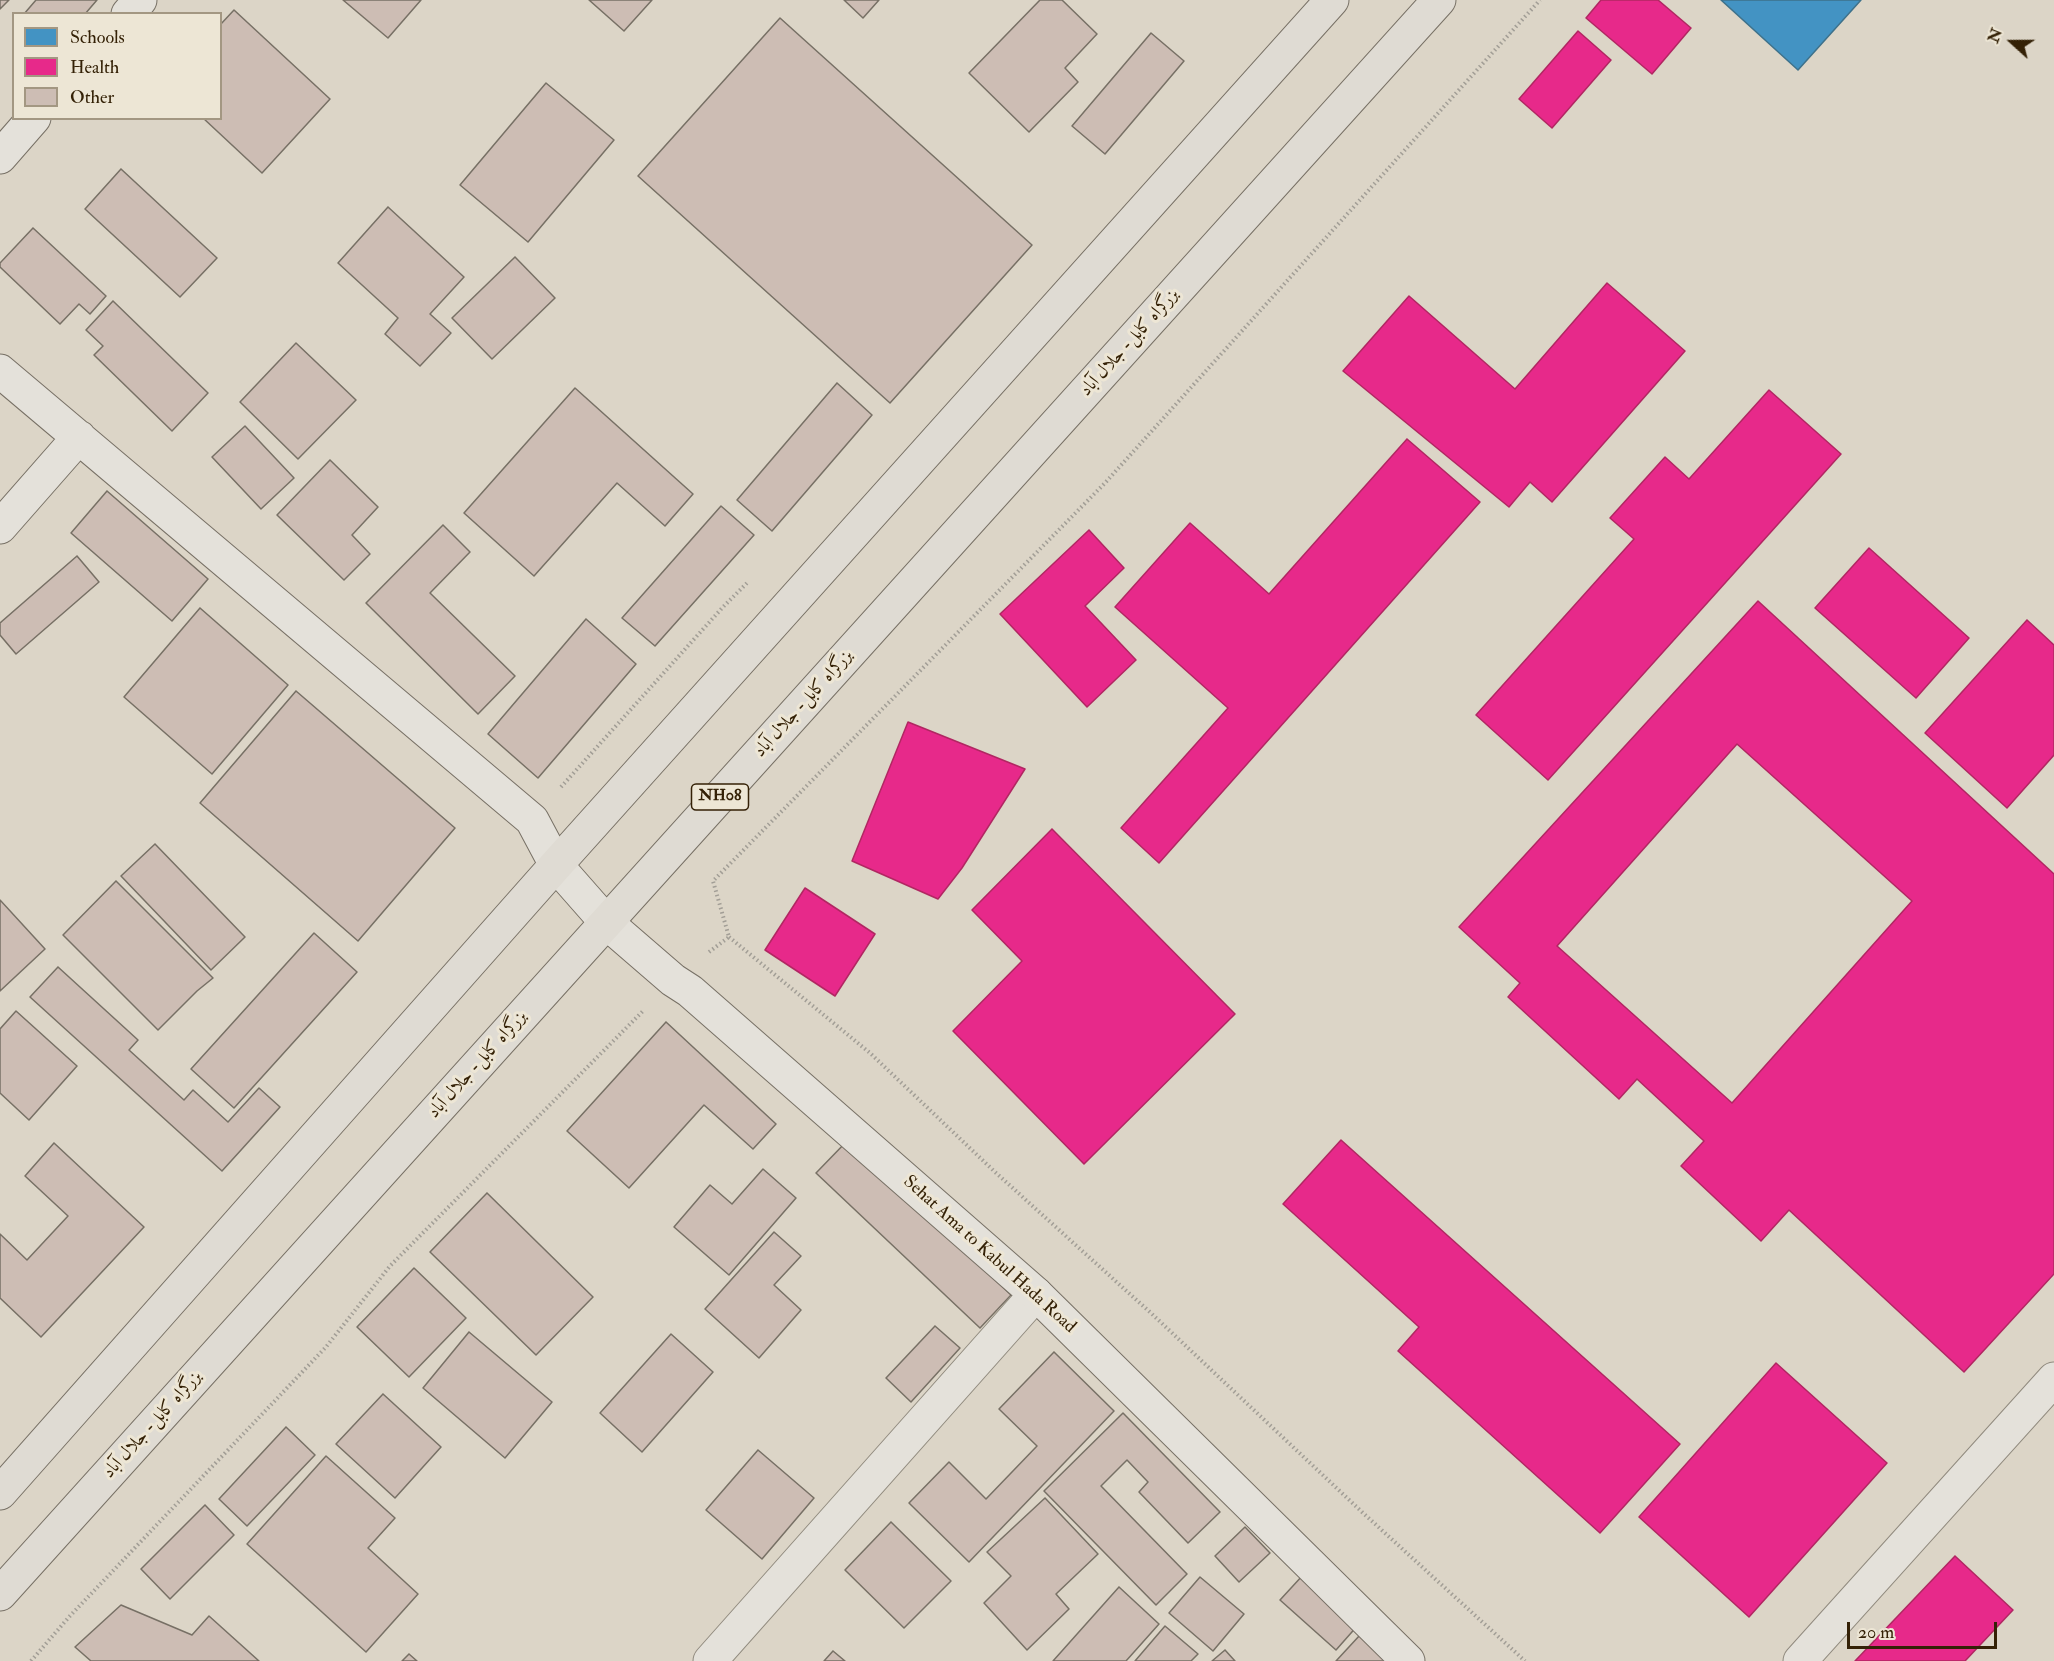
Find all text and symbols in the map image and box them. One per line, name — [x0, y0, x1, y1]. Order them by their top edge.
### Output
legend — [12, 12, 222, 120]
north arrow — [1982, 12, 2042, 72]
text: N — [1983, 25, 2007, 46]
text: Schools — [70, 26, 125, 49]
text: Health — [70, 56, 119, 79]
text: Other — [70, 86, 114, 109]
street label: بزرگراه کابل- جلال آباد — [1076, 285, 1184, 401]
street label: بزرگراه کابل- جلال آباد — [750, 646, 858, 762]
road number: NH08 — [692, 784, 748, 810]
street label: بزرگراه کابل- جلال آباد — [424, 1007, 532, 1123]
street label: Sehat Ama to Kabul Hada Road — [898, 1172, 1080, 1338]
street label: بزرگراه کابل- جلال آباد — [99, 1367, 207, 1483]
scale bar — [1850, 1610, 2000, 1648]
text: 20 m — [1858, 1621, 1894, 1644]

